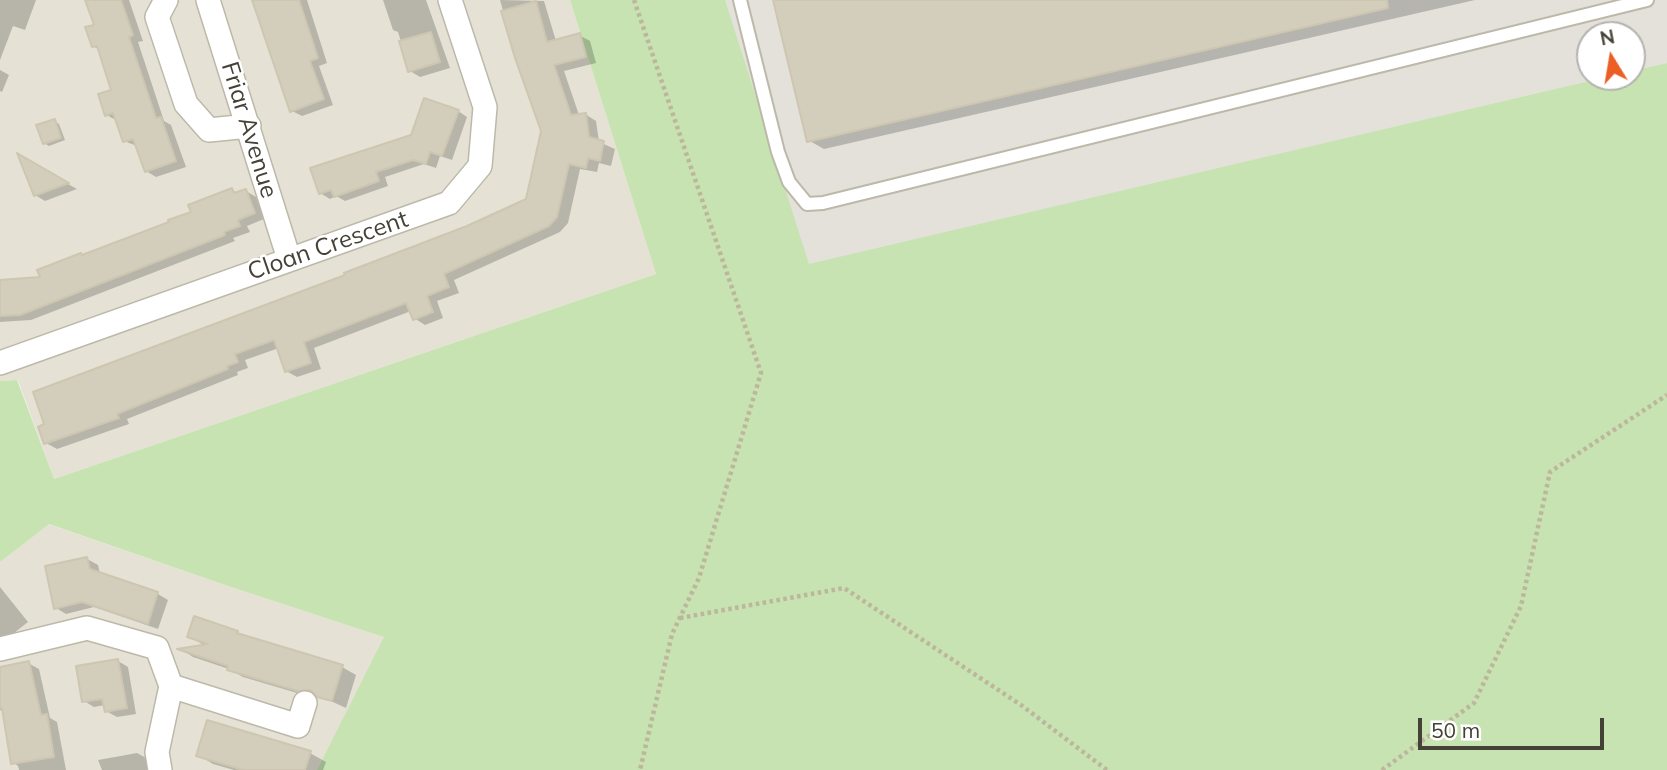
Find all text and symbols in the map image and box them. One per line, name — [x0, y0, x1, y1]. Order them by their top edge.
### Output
north arrow — [1576, 21, 1646, 91]
text: N — [1598, 24, 1617, 51]
street label: Friar Avenue — [215, 59, 283, 201]
street label: Cloan Crescent — [244, 205, 412, 287]
scale bar — [1422, 704, 1608, 748]
text: 50 m — [1431, 717, 1480, 743]

